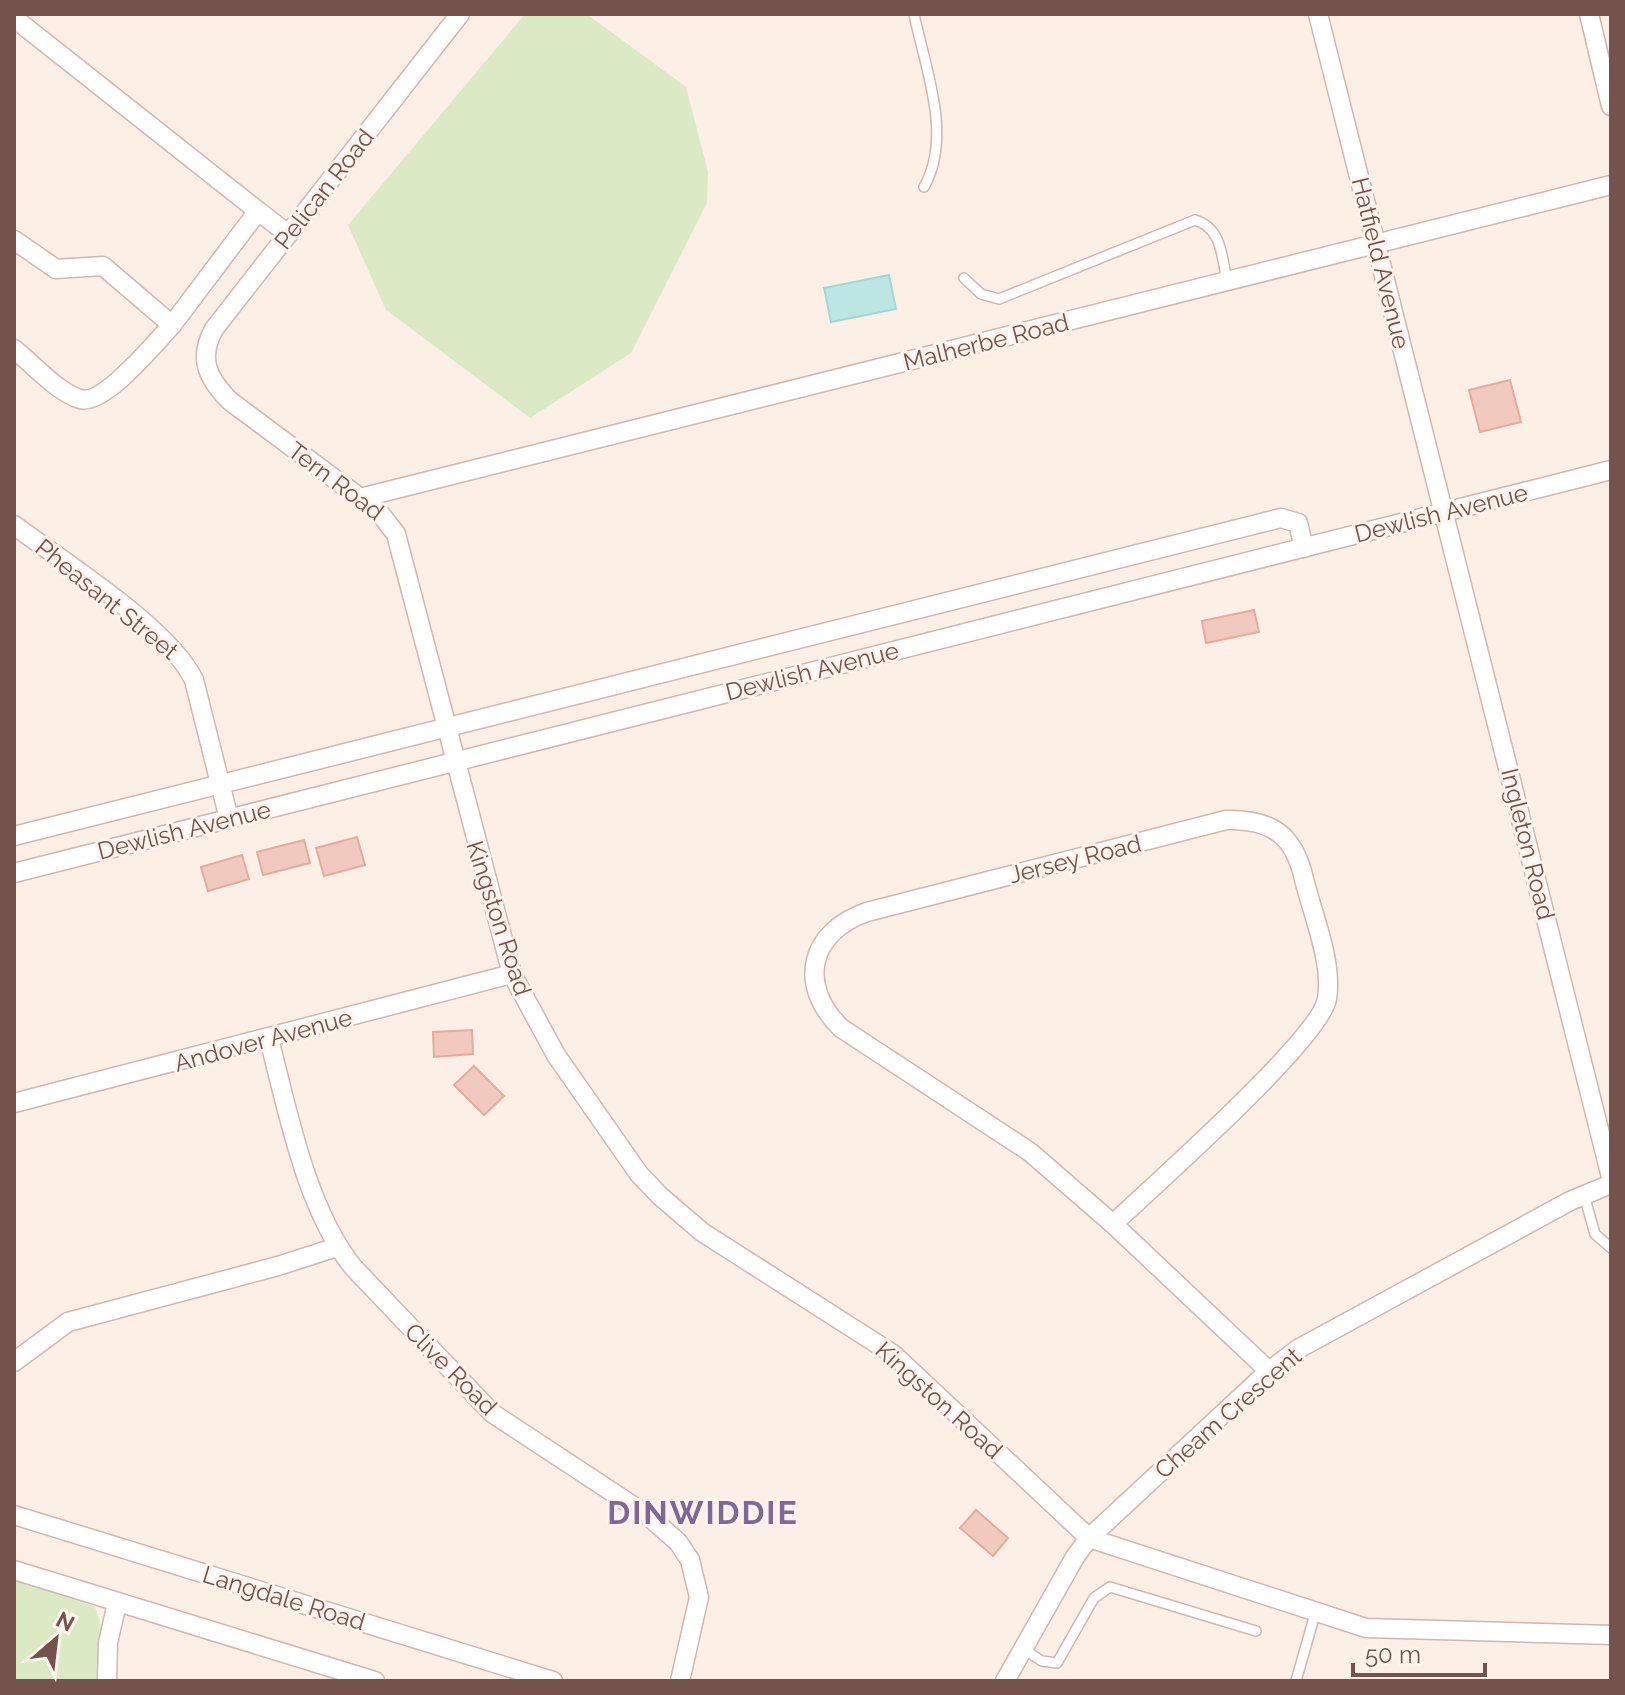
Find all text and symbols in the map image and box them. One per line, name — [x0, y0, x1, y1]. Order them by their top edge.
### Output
street label: Pelican Road — [268, 123, 380, 255]
street label: Hatfield Avenue — [1346, 174, 1416, 352]
street label: Malherbe Road — [900, 307, 1072, 377]
street label: Tern Road — [282, 436, 390, 526]
street label: Dewlish Avenue — [1351, 477, 1531, 549]
street label: Pheasant Street — [30, 533, 184, 665]
street label: Dewlish Avenue — [722, 635, 902, 707]
street label: Ingleton Road — [1495, 765, 1561, 923]
street label: Dewlish Avenue — [94, 794, 274, 866]
street label: Jersey Road — [1006, 829, 1144, 889]
street label: Kingston Road — [460, 837, 538, 999]
street label: Andover Avenue — [171, 1002, 355, 1078]
street label: Clive Road — [399, 1317, 503, 1421]
street label: Kingston Road — [870, 1335, 1008, 1465]
street label: Cheam Crescent — [1149, 1341, 1307, 1485]
district label: DINWIDDIE — [607, 1494, 799, 1531]
street label: Langdale Road — [199, 1560, 369, 1636]
north arrow — [16, 1599, 96, 1679]
text: N — [52, 1606, 79, 1637]
scale bar — [1353, 1627, 1485, 1677]
text: 50 m — [1365, 1640, 1421, 1669]

